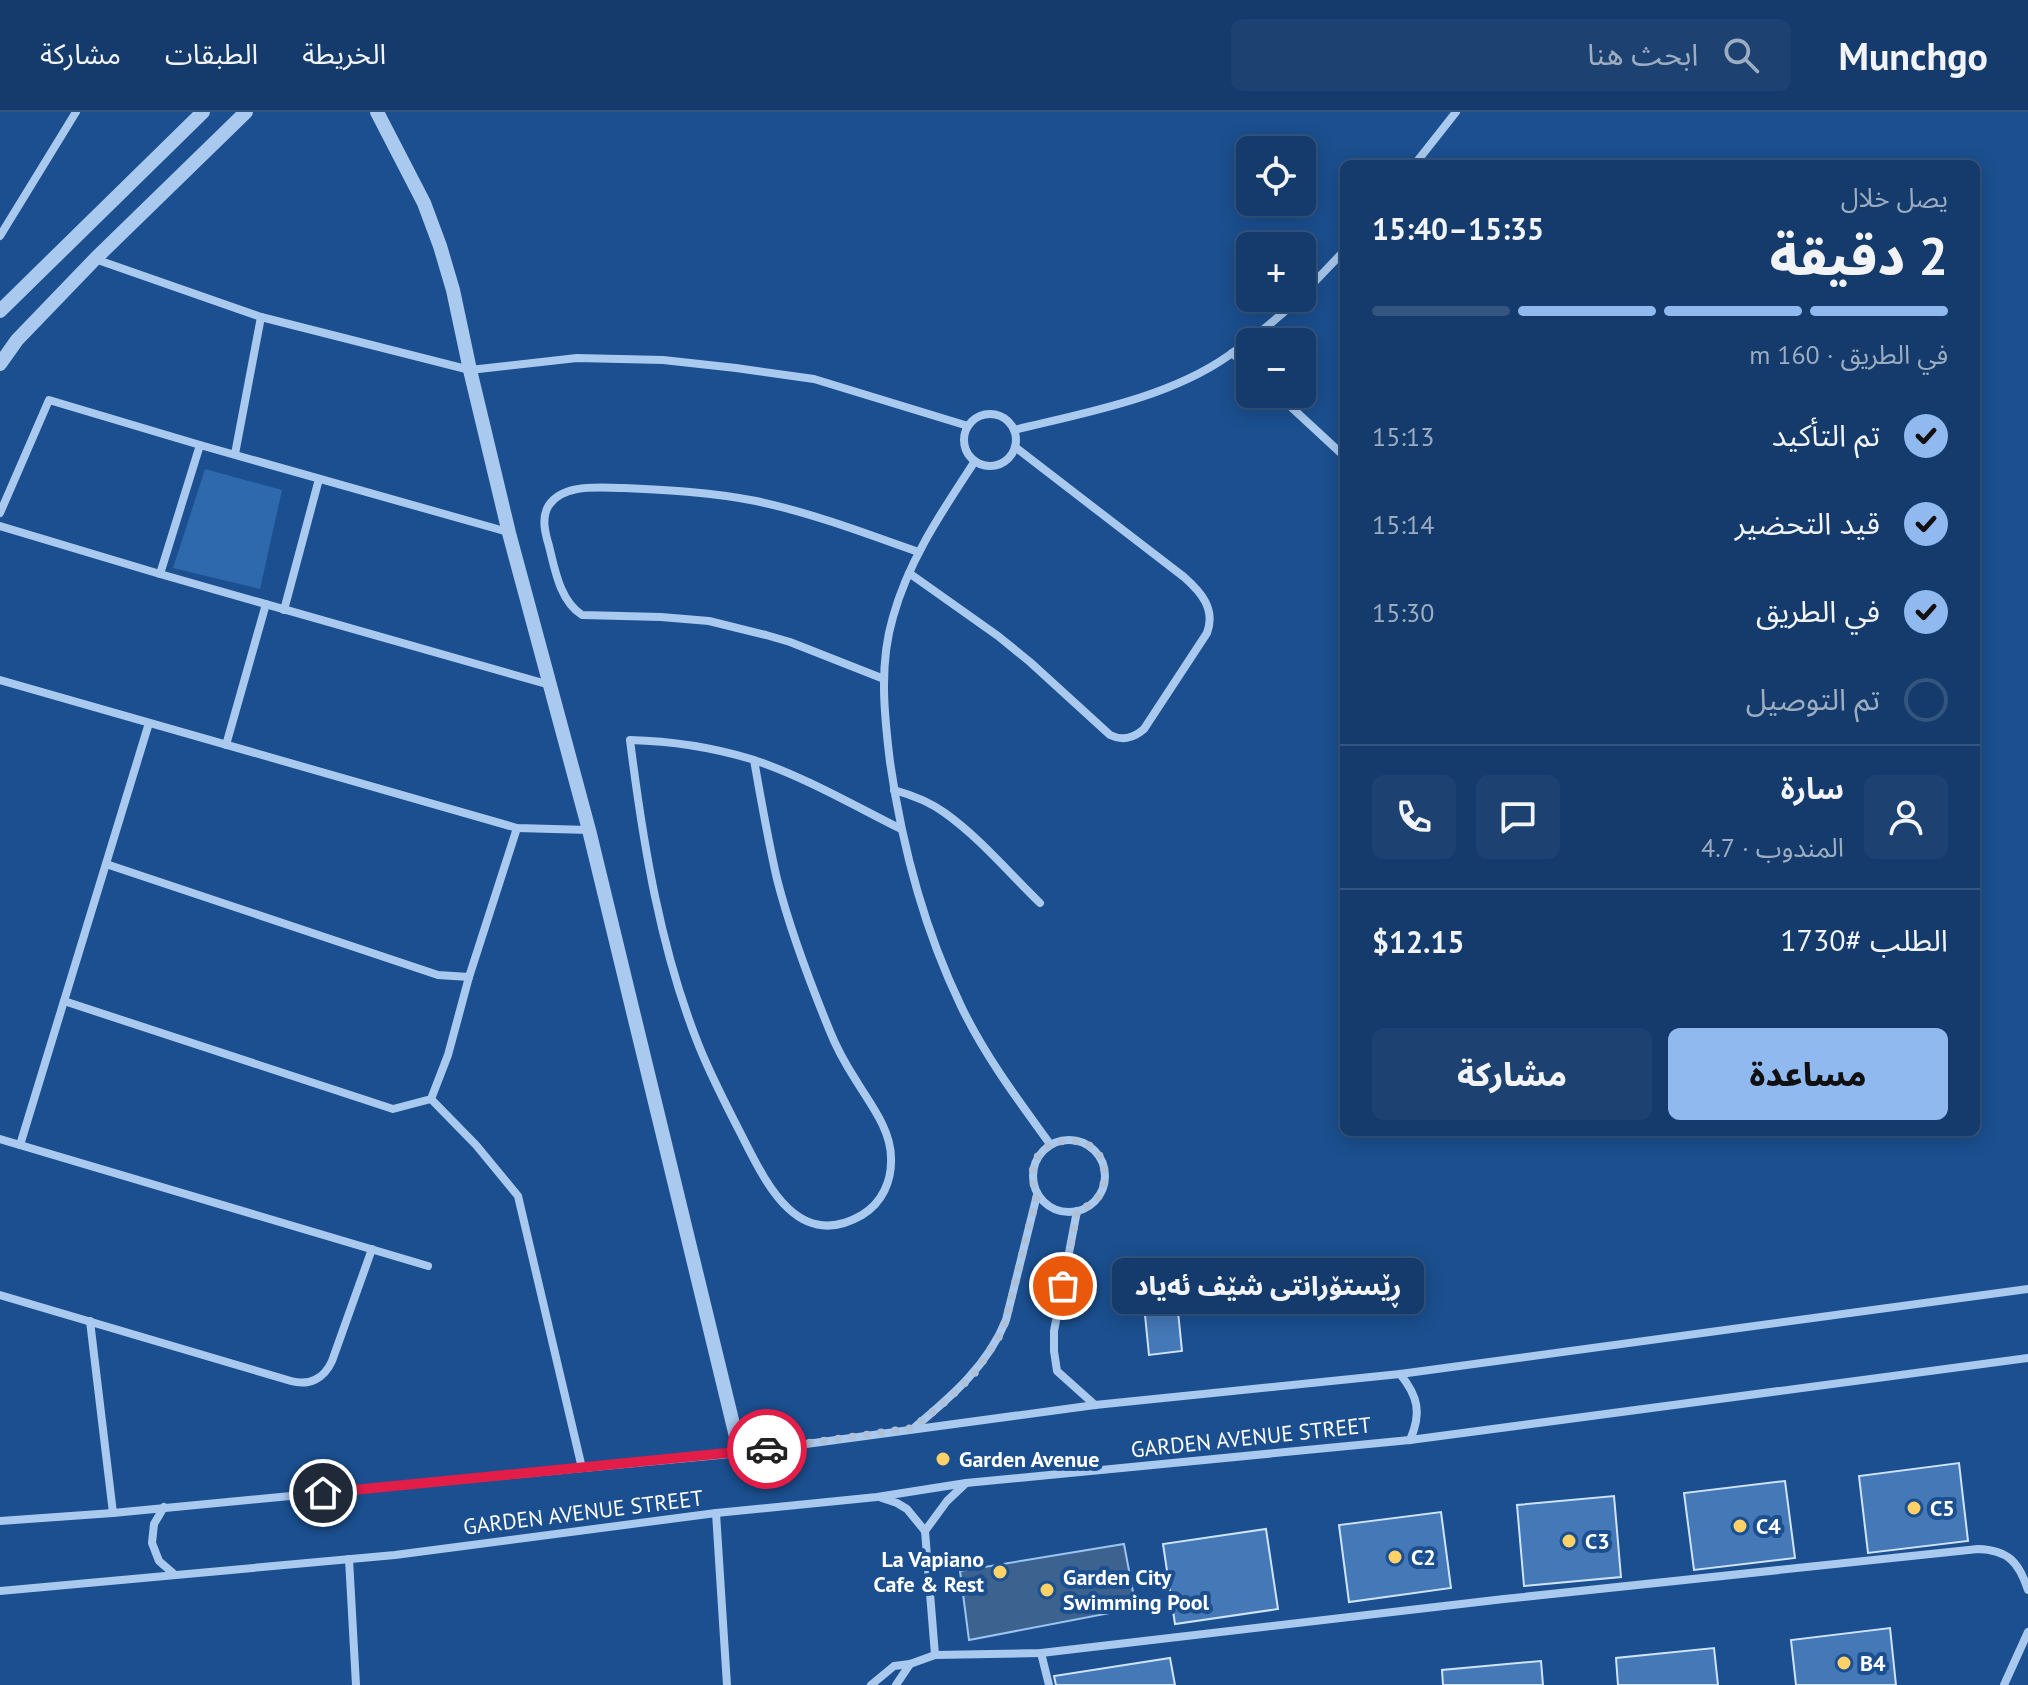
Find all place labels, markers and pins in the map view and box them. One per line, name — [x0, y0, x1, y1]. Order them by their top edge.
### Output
pin — [1029, 1252, 1097, 1320]
callout: ڕێستۆرانتی شێف ئەیاد — [1111, 1258, 1423, 1314]
place label: Garden Avenue — [959, 1445, 1099, 1473]
marker: Garden Avenue — [934, 1450, 952, 1468]
pin — [289, 1459, 357, 1527]
place label: C5 — [1930, 1494, 1955, 1522]
marker: C5 — [1905, 1499, 1923, 1517]
place label: C4 — [1756, 1512, 1781, 1540]
marker: C4 — [1731, 1517, 1749, 1535]
place label: C3 — [1585, 1527, 1610, 1555]
marker: C3 — [1560, 1532, 1578, 1550]
place label: C2 — [1411, 1543, 1436, 1571]
place label: La Vapiano Cafe & Rest — [874, 1545, 984, 1598]
marker: C2 — [1386, 1548, 1404, 1566]
marker: La Vapiano Cafe & Rest — [991, 1563, 1009, 1581]
place label: Garden City Swimming Pool — [1063, 1563, 1210, 1616]
marker: Garden City Swimming Pool — [1038, 1581, 1056, 1599]
place label: B4 — [1860, 1649, 1886, 1677]
marker: B4 — [1835, 1654, 1853, 1672]

